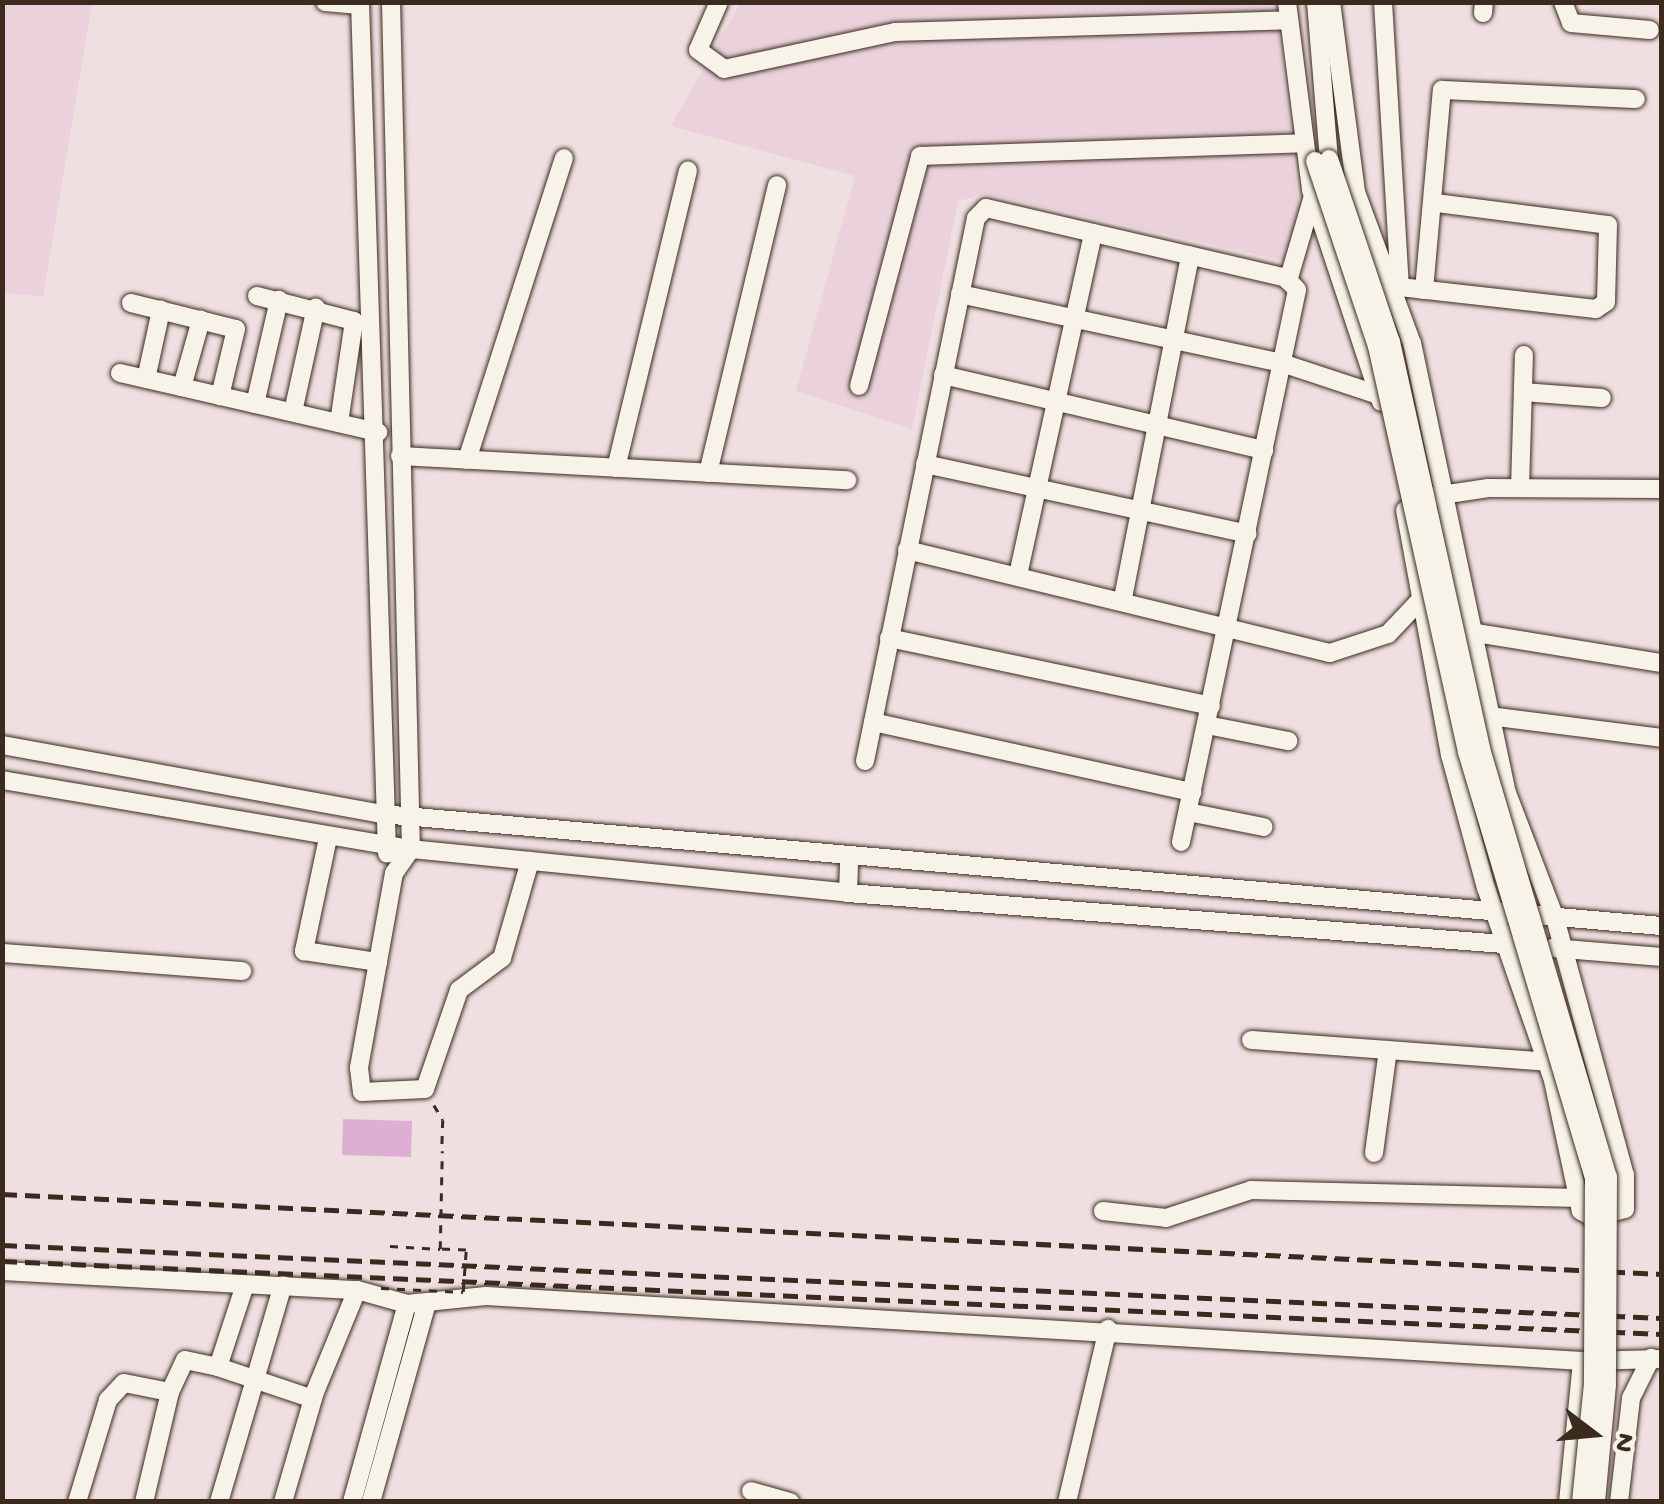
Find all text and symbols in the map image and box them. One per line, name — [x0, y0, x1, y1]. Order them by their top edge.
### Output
north arrow — [1544, 1384, 1644, 1484]
text: N — [1605, 1429, 1642, 1456]

